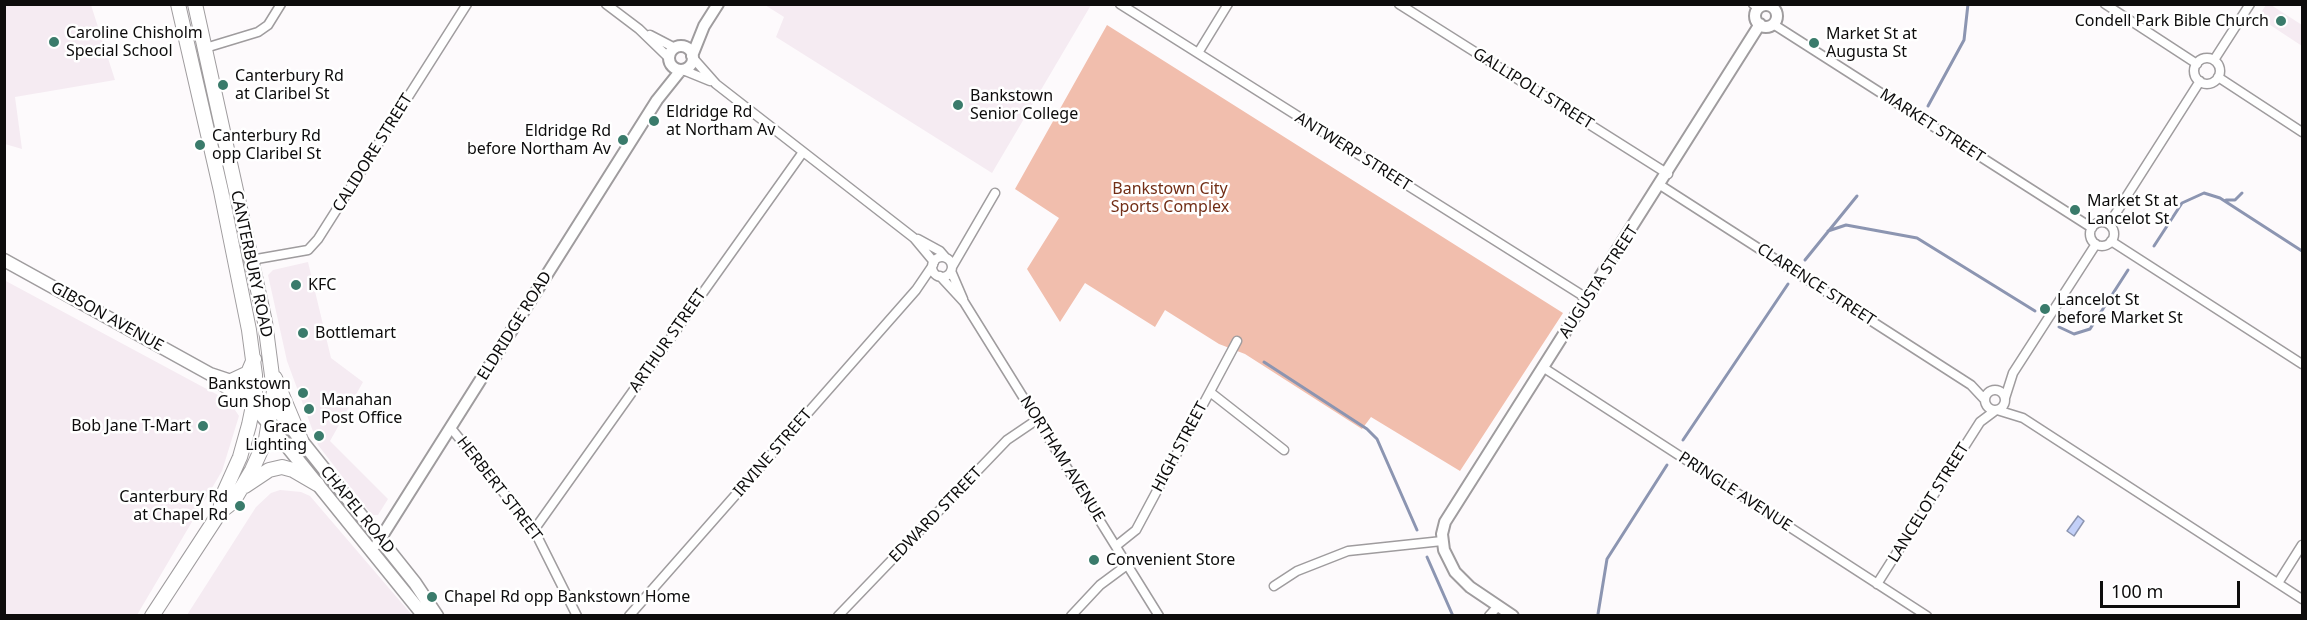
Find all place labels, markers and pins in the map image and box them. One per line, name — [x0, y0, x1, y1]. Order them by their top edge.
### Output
place label: Condell Park Bible Church — [2075, 11, 2269, 31]
marker: Condell Park Bible Church — [2274, 14, 2288, 28]
place label: Caroline Chisholm Special School — [66, 23, 203, 61]
place label: Market St at Augusta St — [1826, 24, 1917, 62]
marker: Caroline Chisholm Special School — [47, 35, 61, 49]
marker: Market St at Augusta St — [1807, 36, 1821, 50]
place label: Canterbury Rd at Claribel St — [235, 66, 344, 104]
marker: Canterbury Rd at Claribel St — [216, 78, 230, 92]
place label: Bankstown Senior College — [970, 86, 1078, 124]
marker: Bankstown Senior College — [951, 98, 965, 112]
place label: Eldridge Rd at Northam Av — [666, 102, 775, 140]
marker: Eldridge Rd at Northam Av — [647, 114, 661, 128]
place label: Eldridge Rd before Northam Av — [467, 121, 611, 159]
place label: Canterbury Rd opp Claribel St — [212, 126, 321, 164]
marker: Eldridge Rd before Northam Av — [616, 133, 630, 147]
marker: Canterbury Rd opp Claribel St — [193, 138, 207, 152]
place label: Market St at Lancelot St — [2087, 191, 2178, 229]
marker: Market St at Lancelot St — [2068, 203, 2082, 217]
place label: KFC — [308, 275, 336, 295]
marker: KFC — [289, 278, 303, 292]
place label: Lancelot St before Market St — [2057, 290, 2183, 328]
marker: Lancelot St before Market St — [2038, 302, 2052, 316]
place label: Bottlemart — [315, 323, 396, 343]
marker: Bottlemart — [296, 326, 310, 340]
place label: Bankstown Gun Shop — [208, 374, 291, 412]
marker: Bankstown Gun Shop — [296, 386, 310, 400]
place label: Manahan Post Office — [321, 390, 402, 428]
marker: Manahan Post Office — [302, 402, 316, 416]
place label: Bob Jane T-Mart — [71, 416, 191, 436]
place label: Grace Lighting — [245, 417, 307, 455]
marker: Bob Jane T-Mart — [196, 419, 210, 433]
marker: Grace Lighting — [312, 429, 326, 443]
place label: Canterbury Rd at Chapel Rd — [119, 487, 228, 525]
marker: Canterbury Rd at Chapel Rd — [233, 499, 247, 513]
place label: Convenient Store — [1106, 550, 1235, 570]
marker: Convenient Store — [1087, 553, 1101, 567]
place label: Chapel Rd opp Bankstown Home — [444, 587, 690, 607]
marker: Chapel Rd opp Bankstown Home — [425, 590, 439, 604]

